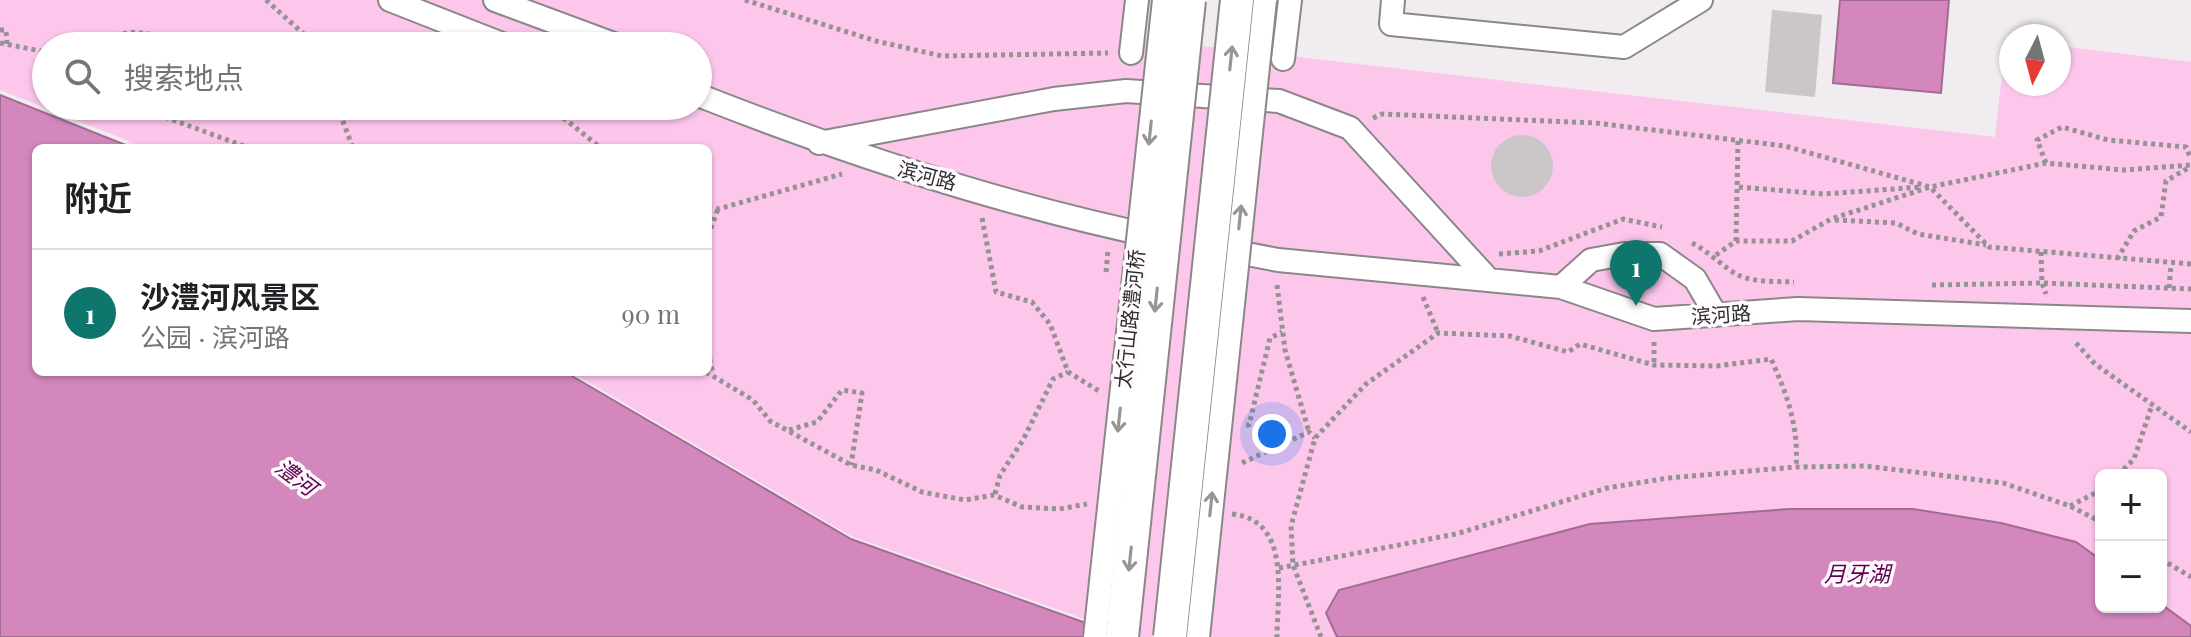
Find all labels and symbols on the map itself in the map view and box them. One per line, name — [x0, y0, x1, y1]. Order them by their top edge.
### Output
north arrow — [1999, 24, 2071, 96]
one-way arrow — [1223, 45, 1238, 72]
one-way arrow — [1142, 119, 1157, 146]
street label: 滨河路 — [895, 154, 960, 195]
one-way arrow — [1233, 204, 1248, 231]
pin: 1 — [1610, 240, 1662, 306]
street label: 太行山路澧河桥 — [1108, 248, 1149, 390]
one-way arrow — [1149, 286, 1164, 313]
street label: 滨河路 — [1690, 298, 1752, 329]
one-way arrow — [1111, 406, 1126, 432]
your location — [1252, 414, 1292, 454]
water label: 澧河 — [270, 451, 326, 504]
one-way arrow — [1204, 491, 1219, 518]
one-way arrow — [1122, 545, 1137, 572]
water label: 月牙湖 — [1824, 558, 1893, 588]

